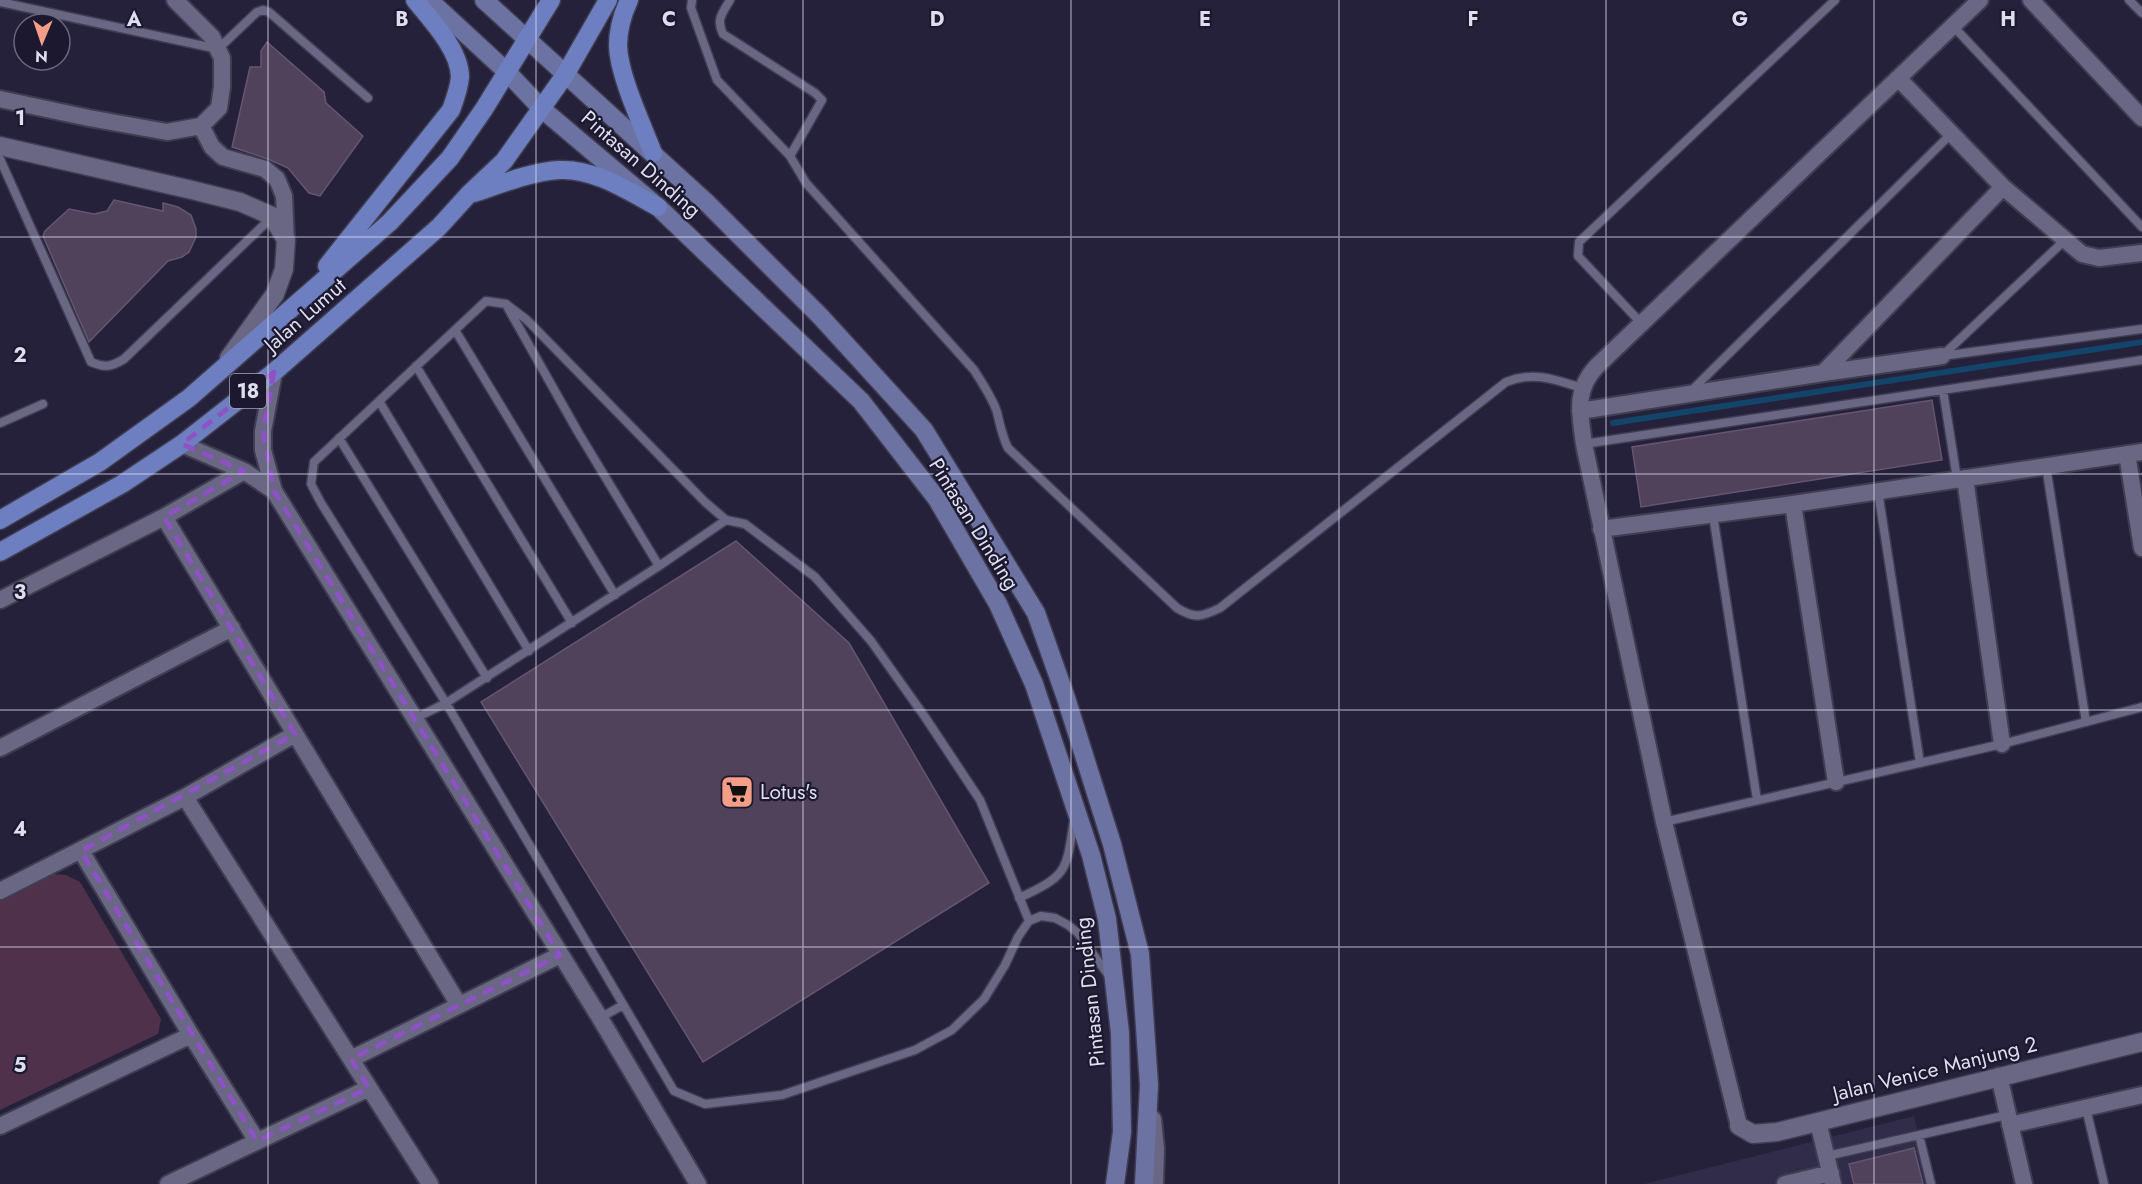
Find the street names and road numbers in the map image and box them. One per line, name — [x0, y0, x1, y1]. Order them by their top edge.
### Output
street label: Pintasan Dinding — [574, 103, 708, 225]
street label: Jalan Lumut — [255, 271, 353, 361]
road number: 18 — [230, 374, 266, 408]
street label: Pintasan Dinding — [921, 452, 1027, 596]
street label: Pintasan Dinding — [1067, 916, 1113, 1068]
street label: Jalan Venice Manjung 2 — [1827, 1029, 2040, 1110]

